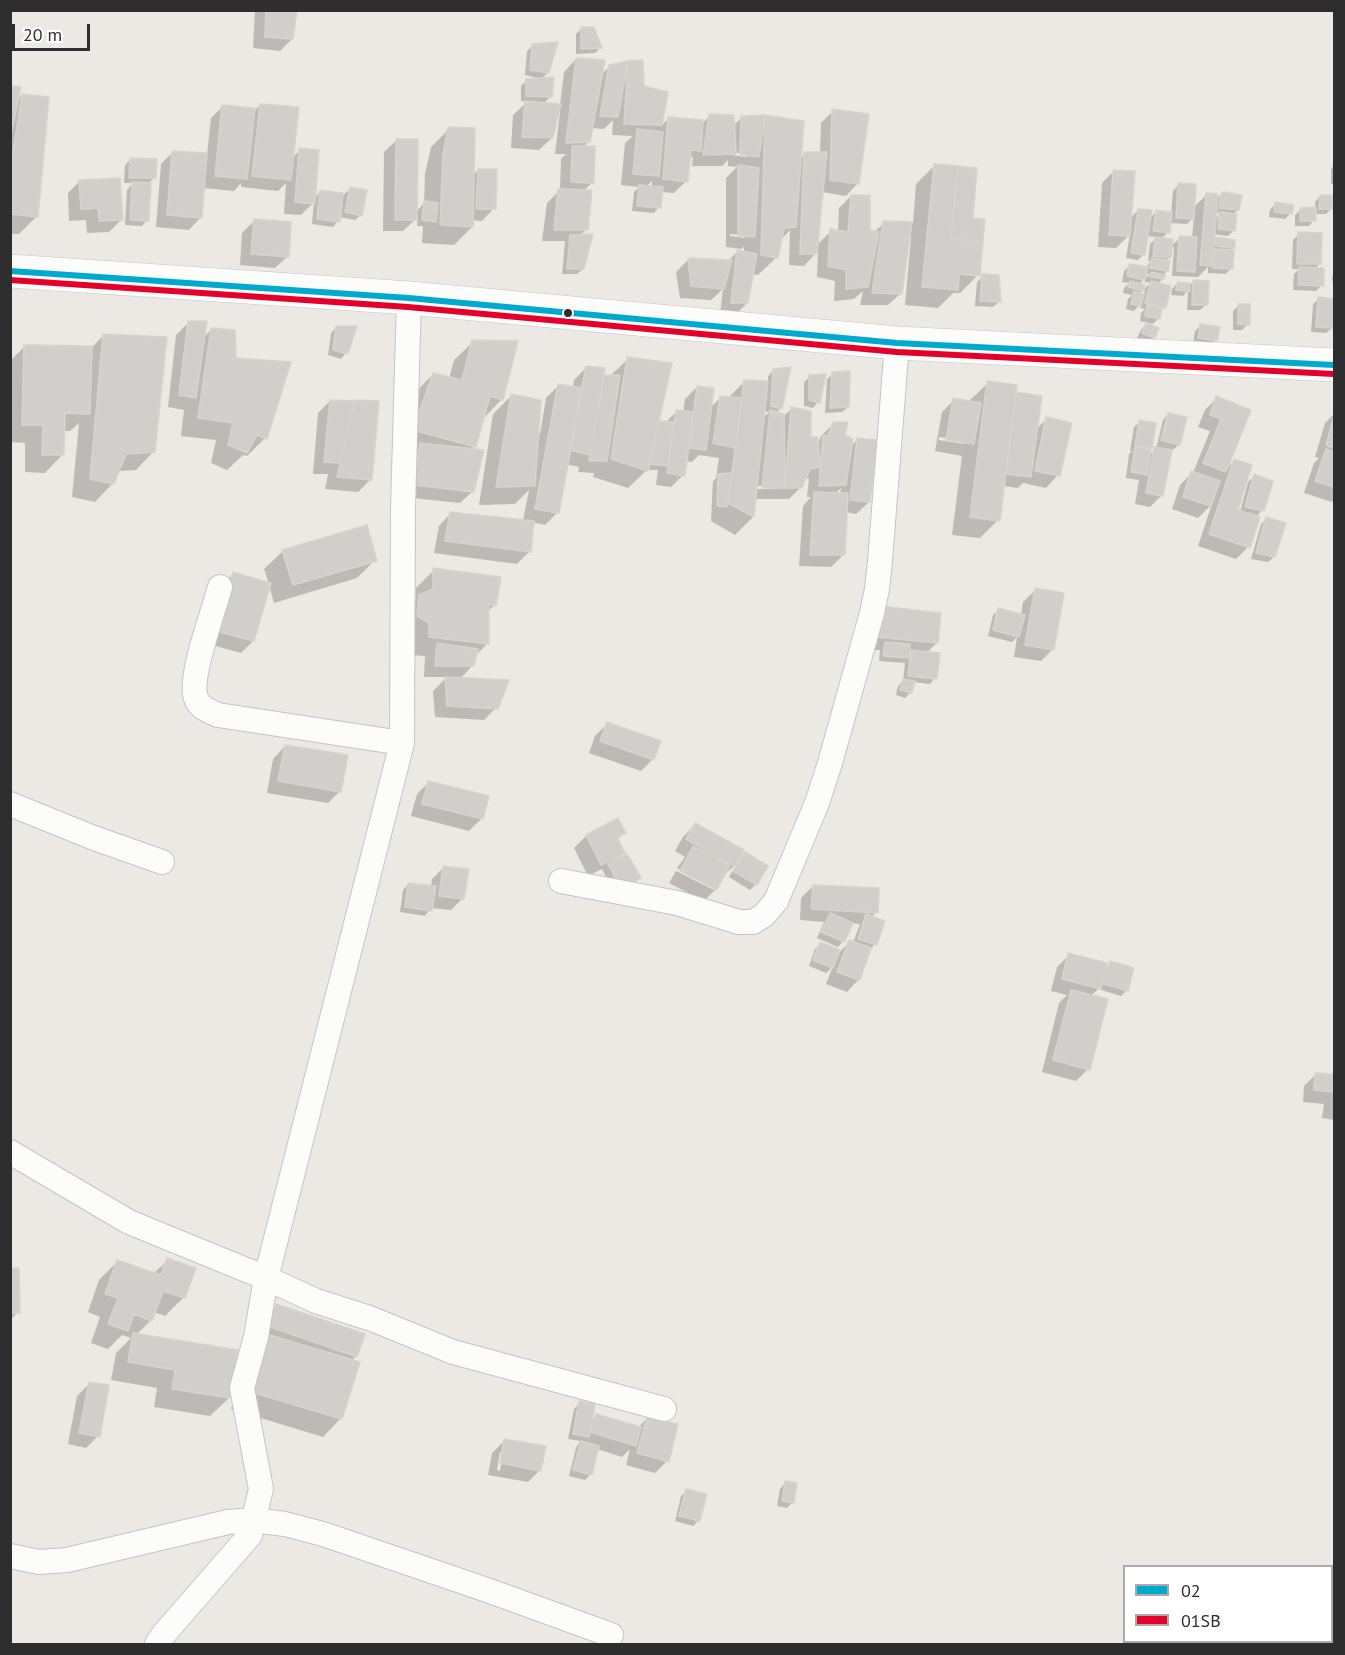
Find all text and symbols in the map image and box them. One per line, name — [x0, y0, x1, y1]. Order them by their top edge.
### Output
scale bar — [15, 12, 93, 50]
text: 20 m — [23, 23, 62, 46]
unlabelled marker — [562, 307, 574, 319]
legend — [1123, 1565, 1333, 1643]
text: 02 — [1181, 1579, 1201, 1602]
text: 01SB — [1181, 1609, 1221, 1632]

